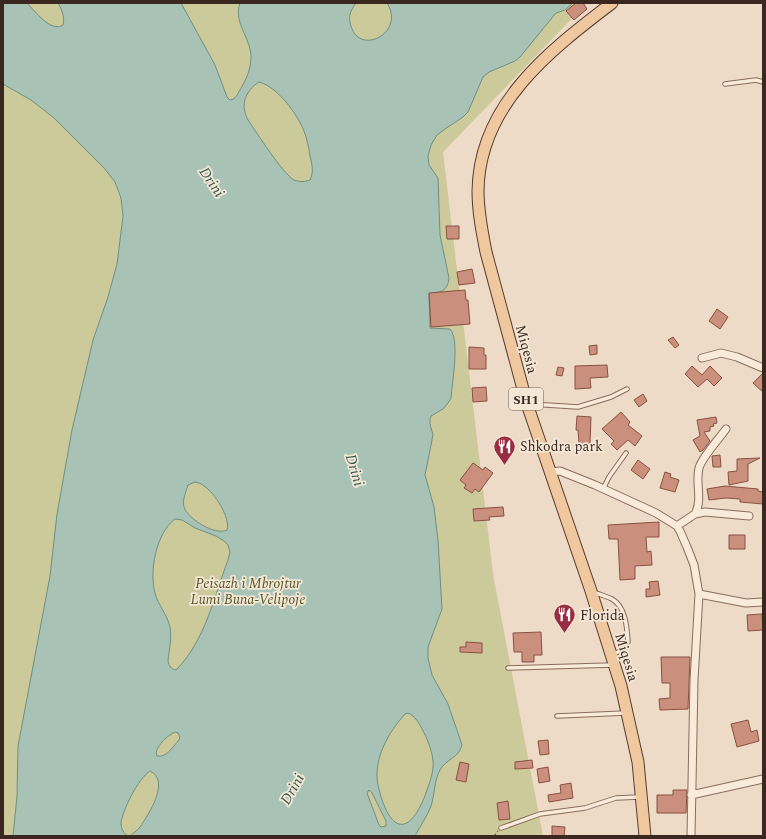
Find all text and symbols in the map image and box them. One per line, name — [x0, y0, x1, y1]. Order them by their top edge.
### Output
water label: Drini — [193, 162, 230, 202]
street label: Miqesia — [510, 322, 543, 376]
road number: SH1 — [509, 388, 543, 410]
restaurant icon: Shkodra park — [491, 433, 517, 466]
place label: Shkodra park — [520, 436, 603, 457]
water label: Drini — [339, 451, 370, 489]
park label: Peisazh i Mbrojtur Lumi Buna-Velipoje — [190, 573, 306, 610]
restaurant icon: Florida — [551, 602, 577, 635]
place label: Florida — [580, 605, 625, 626]
street label: Miqesia — [609, 630, 644, 684]
water label: Drini — [274, 769, 311, 809]

